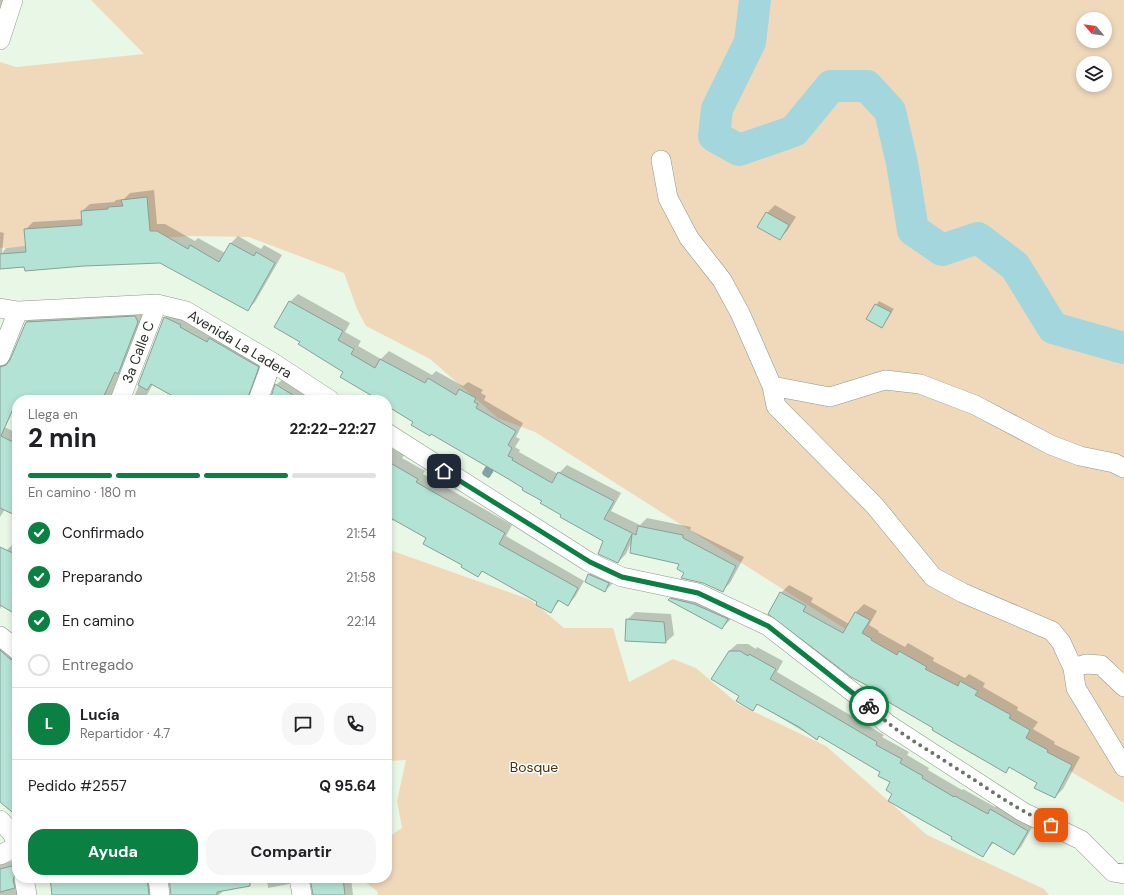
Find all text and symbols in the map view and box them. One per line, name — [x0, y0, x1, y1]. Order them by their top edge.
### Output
north arrow — [1076, 12, 1112, 48]
map controls — [1076, 12, 1112, 92]
button: layers — [1076, 56, 1112, 92]
street label: Avenida La Ladera — [185, 306, 295, 382]
street label: 3a Calle C — [118, 318, 158, 386]
text: Llega en — [28, 406, 78, 423]
text: 22:22–22:27 — [289, 419, 376, 439]
text: 2 min — [28, 421, 97, 455]
pin — [427, 454, 461, 488]
icon: home — [433, 460, 455, 482]
text: En camino · 180 m — [28, 484, 136, 501]
icon: check — [28, 522, 50, 544]
text: Confirmado — [62, 523, 144, 543]
text: 21:54 — [346, 525, 376, 542]
icon: check — [28, 566, 50, 588]
text: Preparando — [62, 567, 143, 587]
text: 21:58 — [346, 569, 376, 586]
icon: check — [28, 610, 50, 632]
text: En camino — [62, 611, 134, 631]
text: 22:14 — [346, 613, 376, 630]
text: Entregado — [62, 655, 134, 675]
courier — [849, 686, 889, 726]
icon: bike — [858, 695, 880, 717]
button: chat — [282, 703, 324, 745]
button: phone — [334, 703, 376, 745]
text: Lucía — [80, 705, 120, 725]
text: L — [45, 714, 53, 734]
text: Repartidor · 4.7 — [80, 725, 170, 742]
park label: Bosque — [510, 758, 558, 776]
text: Pedido #2557 — [28, 776, 127, 796]
text: Q 95.64 — [319, 776, 376, 796]
pin — [1034, 808, 1068, 842]
icon: bag — [1040, 814, 1062, 836]
button: Ayuda — [28, 829, 198, 875]
button: Compartir — [206, 829, 376, 875]

